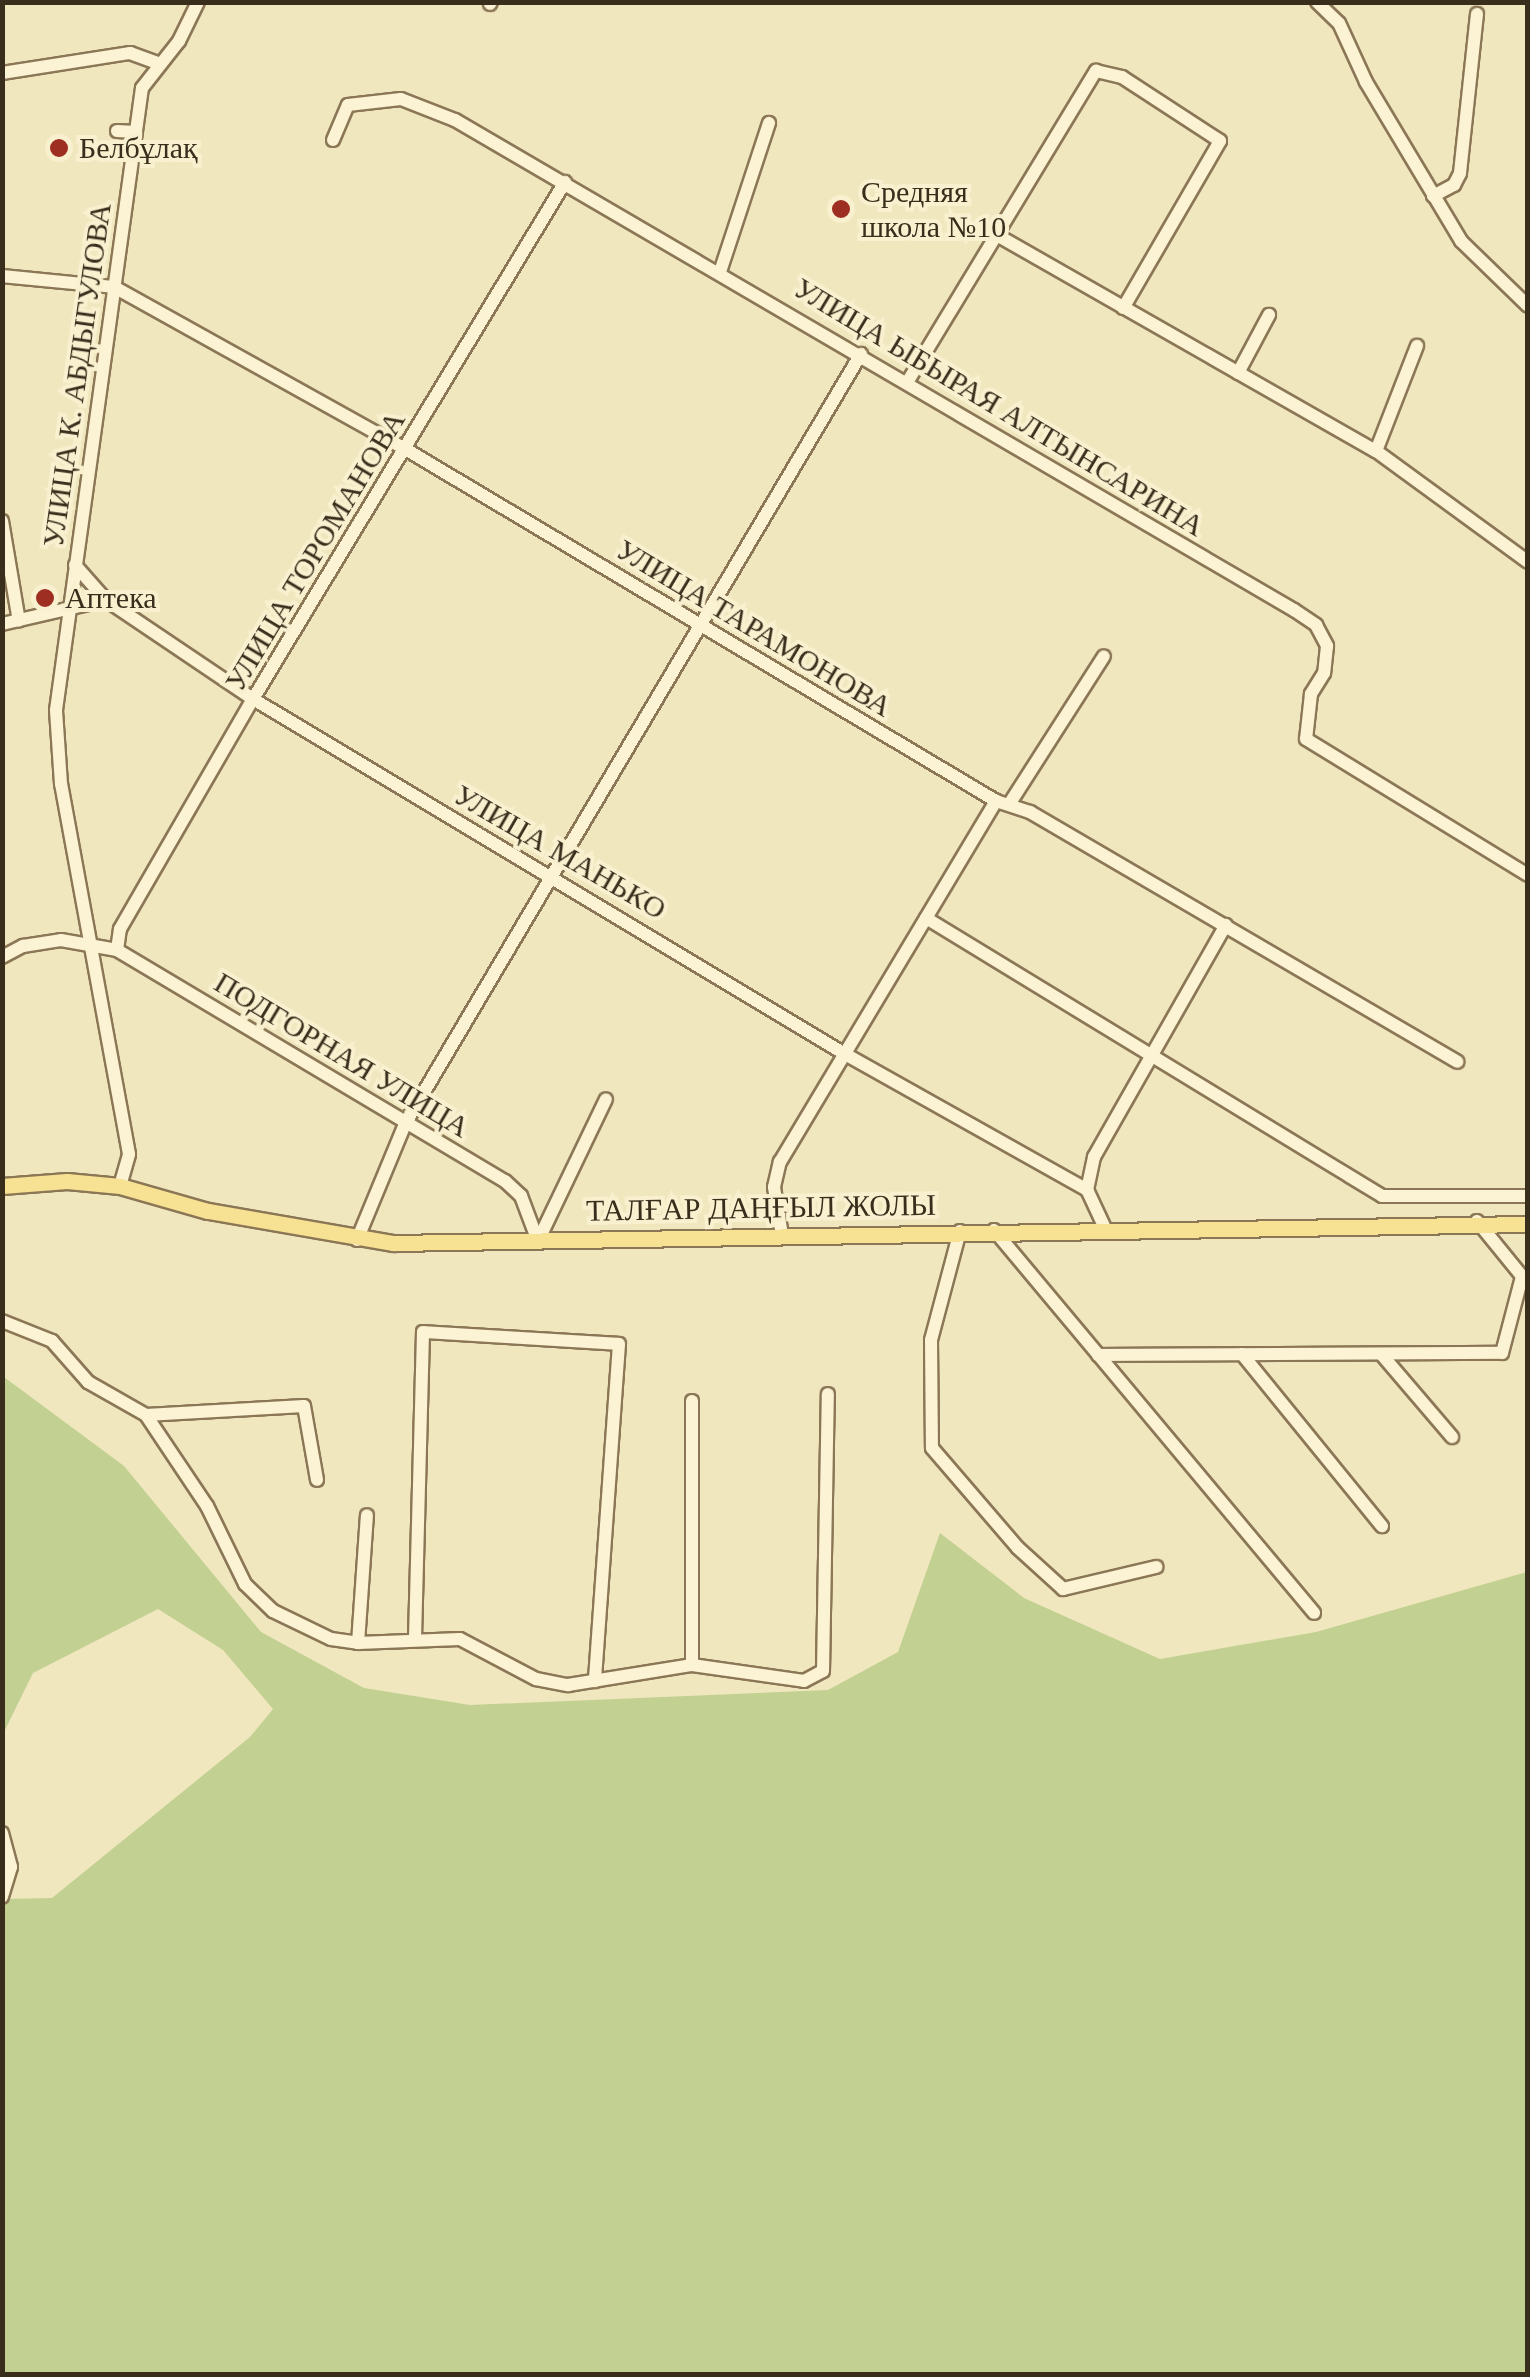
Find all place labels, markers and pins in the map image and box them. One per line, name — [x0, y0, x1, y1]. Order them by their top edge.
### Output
place label: Белбұлақ — [79, 130, 198, 166]
marker: Белбұлақ — [48, 137, 70, 159]
place label: Средняя школа №10 — [861, 174, 1006, 244]
marker: Средняя школа №10 — [830, 198, 852, 220]
place label: Аптека — [65, 580, 157, 616]
marker: Аптека — [34, 587, 56, 609]

